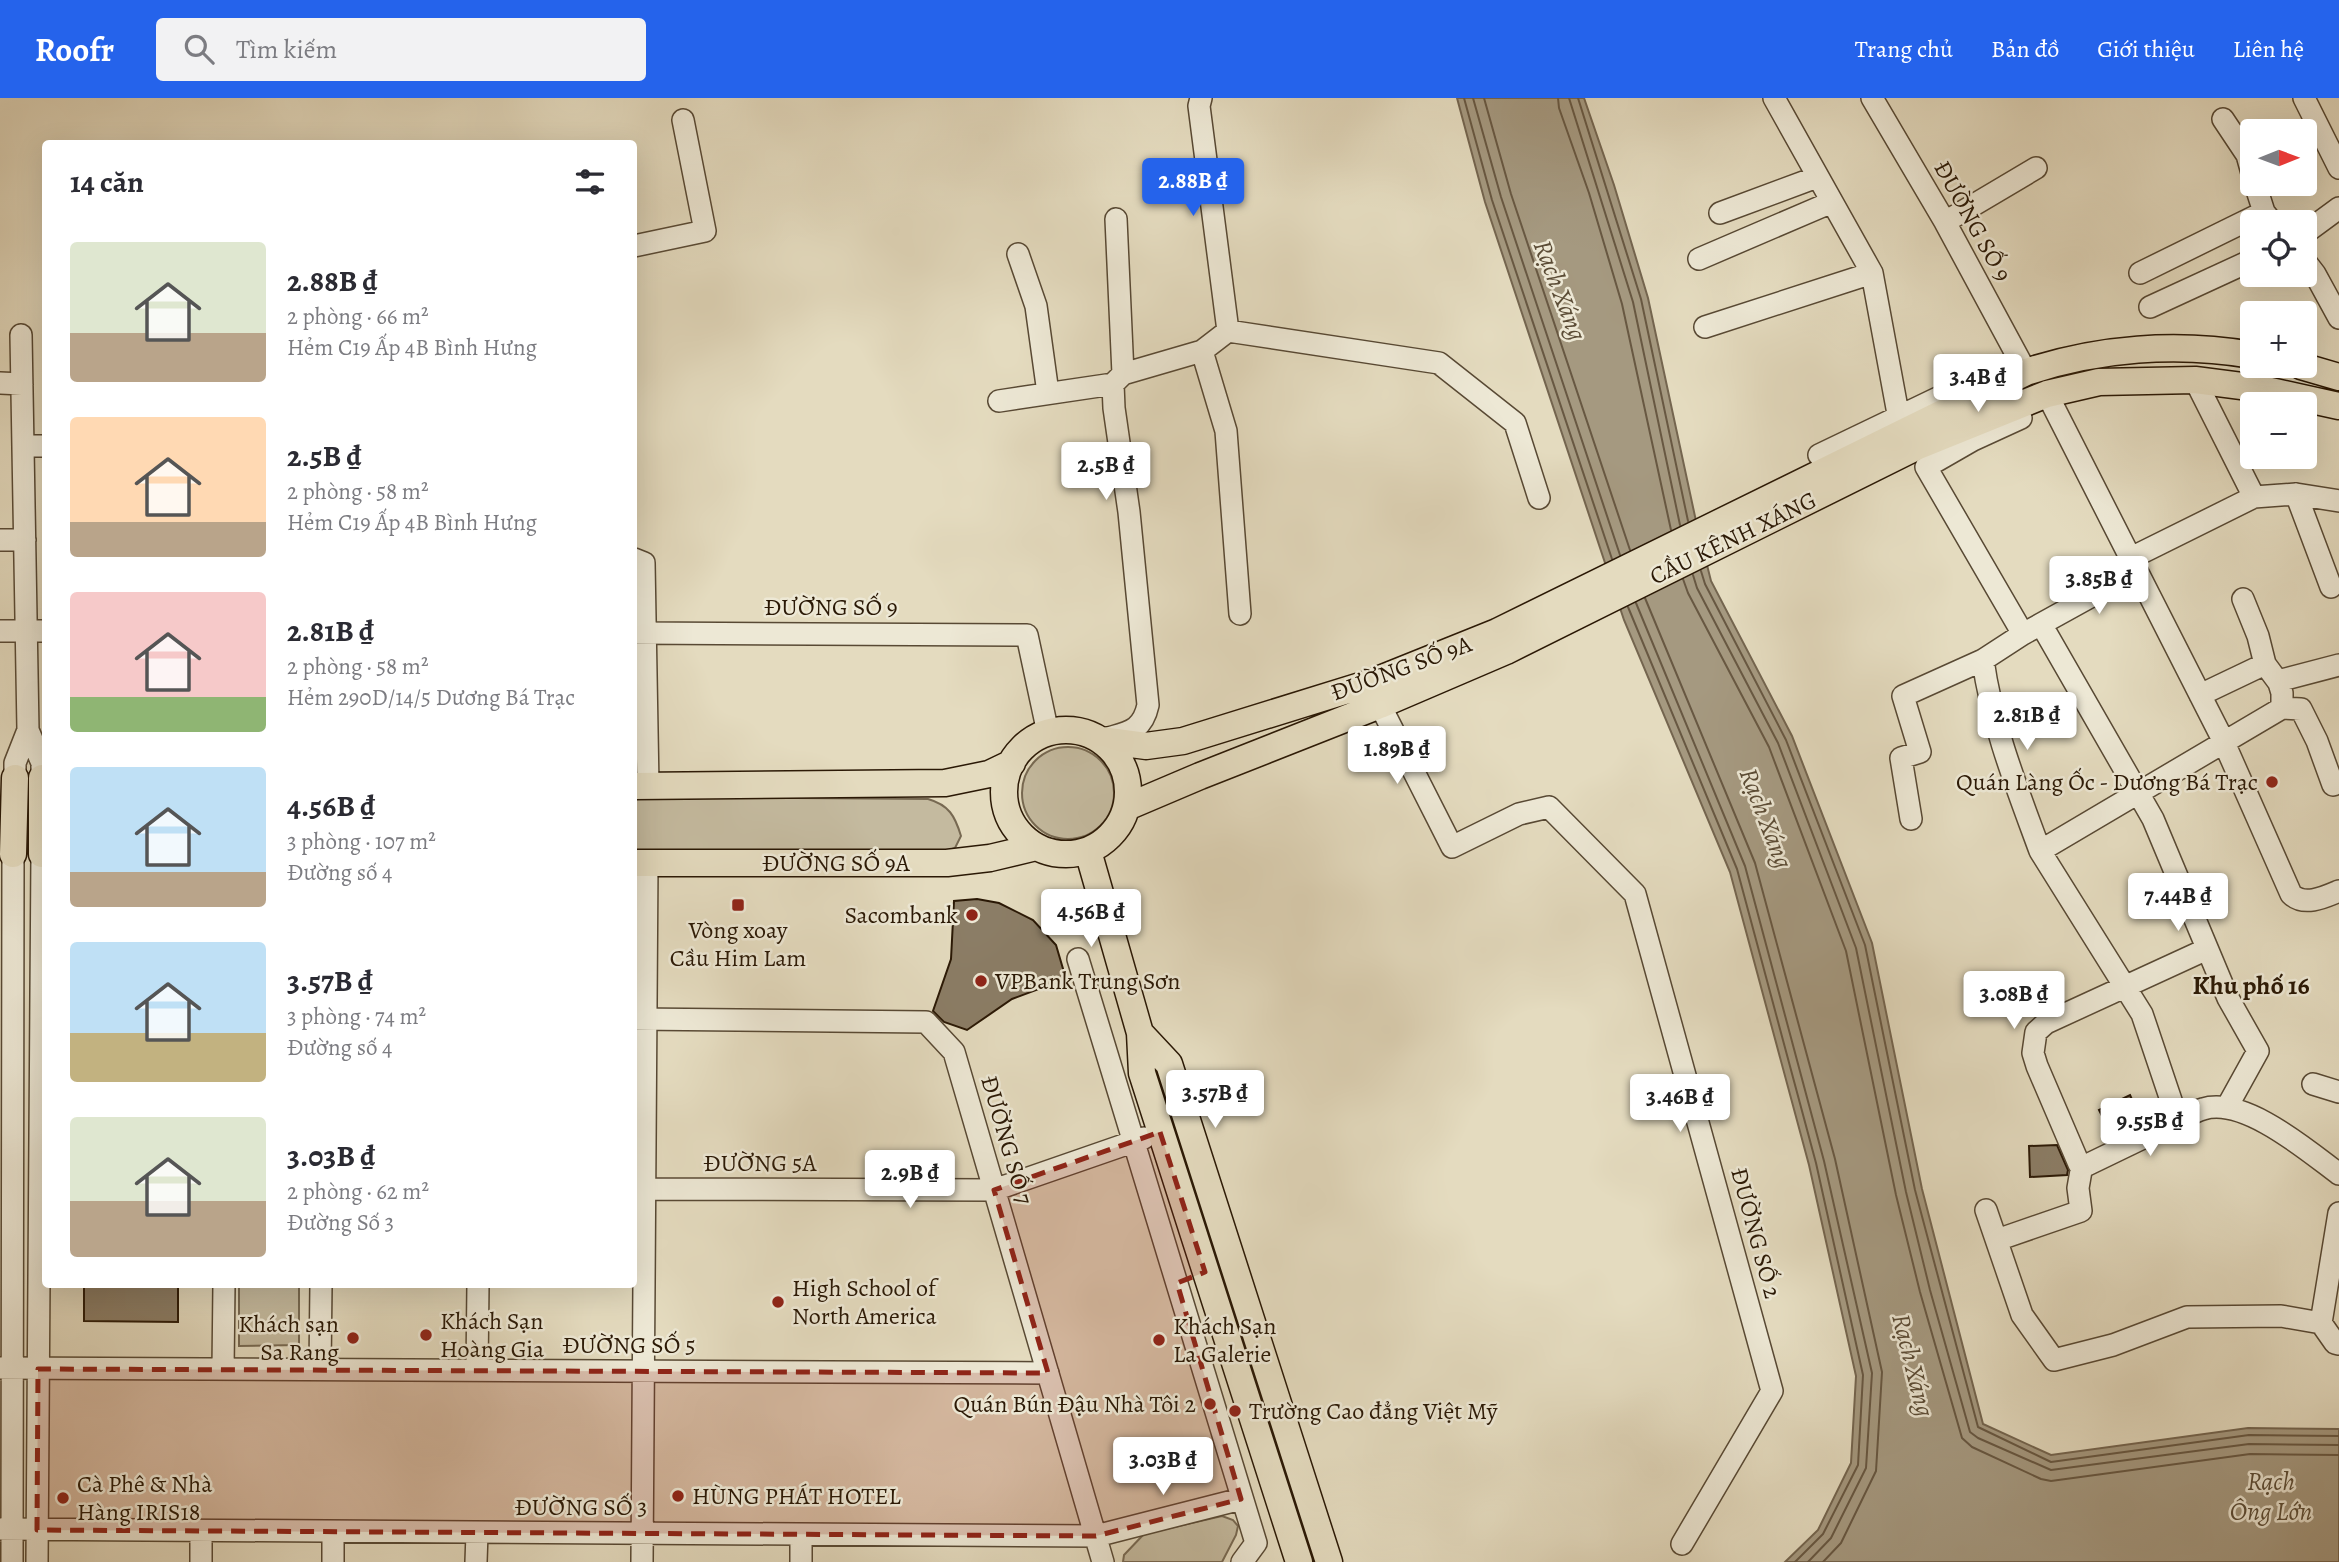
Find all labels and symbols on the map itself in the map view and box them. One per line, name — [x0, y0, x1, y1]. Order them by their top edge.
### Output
north arrow — [2240, 119, 2317, 196]
street label: ĐƯỜNG SỐ 9 — [1927, 155, 2019, 287]
pin: 2.88B ₫ — [1128, 158, 1258, 218]
water label: Rạch Xáng — [1525, 235, 1595, 346]
pin: 3.4B ₫ — [1921, 354, 2035, 414]
pin: 2.5B ₫ — [1049, 442, 1163, 502]
street label: CẦU KÊNH XÁNG — [1644, 484, 1822, 592]
pin: 3.85B ₫ — [2034, 556, 2164, 616]
street label: ĐƯỜNG SỐ 9 — [764, 591, 898, 623]
street label: ĐƯỜNG SỐ 9A — [1326, 627, 1477, 708]
pin: 2.81B ₫ — [1962, 692, 2092, 752]
pin: 1.89B ₫ — [1332, 726, 1462, 786]
water label: Rạch Xáng — [1731, 763, 1801, 874]
place label: Quán Làng Ốc - Dương Bá Trạc — [1956, 766, 2258, 798]
marker: Quán Làng Ốc - Dương Bá Trạc — [2264, 774, 2280, 790]
street label: ĐƯỜNG SỐ 9A — [762, 847, 911, 879]
pin: 7.44B ₫ — [2113, 874, 2243, 933]
pin: 4.56B ₫ — [1026, 890, 1156, 949]
marker: Vòng xoay Cầu Him Lam — [730, 897, 746, 913]
place label: Sacombank — [844, 899, 958, 931]
marker: Sacombank — [964, 907, 980, 923]
place label: Vòng xoay Cầu Him Lam — [670, 914, 806, 974]
place label: VPBank Trung Sơn — [994, 965, 1181, 997]
district label: Khu phố 16 — [2192, 968, 2310, 1003]
pin: 3.08B ₫ — [1949, 972, 2079, 1031]
marker: VPBank Trung Sơn — [973, 973, 989, 989]
pin: 3.57B ₫ — [1150, 1070, 1280, 1130]
street label: ĐƯỜNG SỐ 7 — [973, 1072, 1041, 1209]
pin: 3.46B ₫ — [1615, 1074, 1745, 1134]
pin: 9.55B ₫ — [2085, 1098, 2215, 1158]
street label: ĐƯỜNG 5A — [704, 1147, 817, 1179]
pin: 2.9B ₫ — [853, 1150, 967, 1210]
street label: ĐƯỜNG SỐ 2 — [1723, 1164, 1789, 1302]
place label: High School of North America — [792, 1272, 939, 1332]
marker: High School of North America — [770, 1294, 786, 1310]
place label: Khách Sạn Hoàng Gia — [440, 1305, 545, 1365]
place label: Khách sạn Sa Rang — [238, 1308, 339, 1368]
place label: Khách Sạn La Galerie — [1173, 1310, 1276, 1370]
water label: Rạch Xáng — [1883, 1310, 1943, 1420]
marker: Khách Sạn Hoàng Gia — [418, 1327, 434, 1343]
street label: ĐƯỜNG SỐ 5 — [563, 1329, 695, 1361]
marker: Khách sạn Sa Rang — [345, 1330, 361, 1346]
marker: Khách Sạn La Galerie — [1151, 1332, 1167, 1348]
place label: Quán Bún Đậu Nhà Tôi 2 — [953, 1388, 1196, 1420]
place label: Trường Cao đẳng Việt Mỹ — [1249, 1395, 1498, 1427]
marker: Quán Bún Đậu Nhà Tôi 2 — [1202, 1396, 1218, 1412]
marker: Trường Cao đẳng Việt Mỹ — [1227, 1403, 1243, 1419]
pin: 3.03B ₫ — [1098, 1438, 1228, 1497]
water label: Rạch Ông Lớn — [2230, 1464, 2312, 1529]
place label: Cà Phê & Nhà Hàng IRIS18 — [77, 1468, 213, 1528]
place label: HÙNG PHÁT HOTEL — [692, 1480, 902, 1512]
marker: HÙNG PHÁT HOTEL — [670, 1488, 686, 1504]
marker: Cà Phê & Nhà Hàng IRIS18 — [55, 1490, 71, 1506]
street label: ĐƯỜNG SỐ 3 — [515, 1491, 647, 1523]

